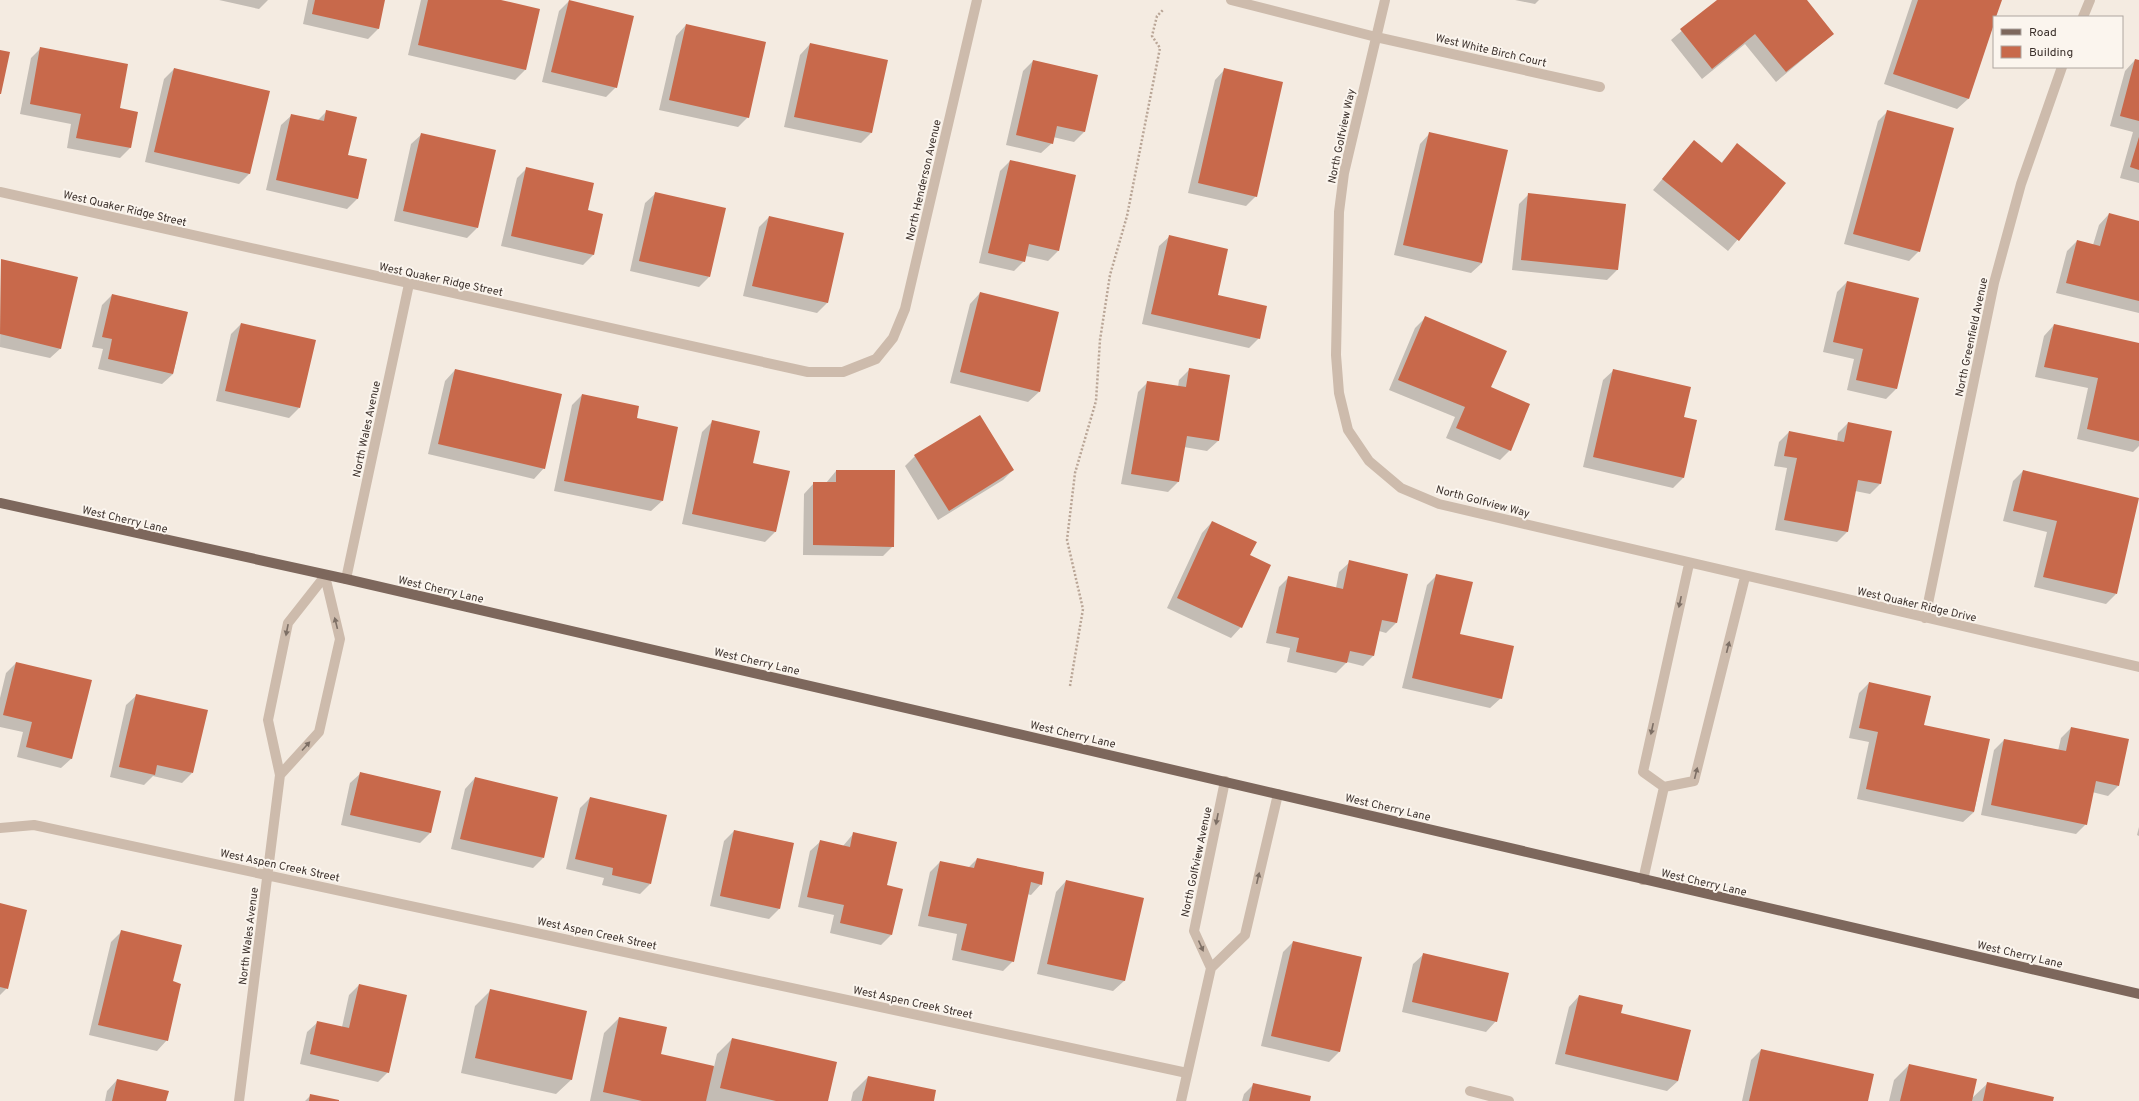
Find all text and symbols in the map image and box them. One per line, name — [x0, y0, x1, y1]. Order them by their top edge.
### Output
legend — [1993, 16, 2123, 68]
text: Road — [2029, 25, 2057, 41]
street label: West White Birch Court — [1434, 31, 1548, 71]
text: Building — [2029, 45, 2073, 61]
street label: North Golfview Way — [1325, 87, 1359, 185]
street label: North Henderson Avenue — [903, 118, 945, 242]
street label: West Quaker Ridge Street — [62, 188, 188, 230]
street label: West Quaker Ridge Street — [378, 260, 504, 300]
street label: North Greenfield Avenue — [1953, 276, 1991, 398]
street label: North Wales Avenue — [350, 380, 384, 479]
street label: North Golfview Way — [1434, 483, 1531, 521]
street label: West Cherry Lane — [81, 503, 169, 537]
street label: West Cherry Lane — [397, 573, 485, 607]
street label: West Quaker Ridge Drive — [1856, 584, 1978, 626]
one-way arrow — [1677, 596, 1683, 608]
one-way arrow — [333, 617, 339, 629]
one-way arrow — [283, 624, 289, 636]
one-way arrow — [1725, 641, 1731, 653]
street label: West Cherry Lane — [713, 645, 801, 679]
street label: West Cherry Lane — [1029, 718, 1117, 752]
one-way arrow — [1649, 722, 1655, 735]
one-way arrow — [302, 740, 311, 751]
one-way arrow — [1694, 767, 1700, 779]
street label: West Cherry Lane — [1344, 791, 1432, 825]
street label: North Golfview Avenue — [1178, 806, 1216, 919]
one-way arrow — [1214, 813, 1220, 826]
street label: West Aspen Creek Street — [219, 846, 341, 885]
street label: West Cherry Lane — [1660, 866, 1748, 900]
one-way arrow — [1256, 872, 1262, 885]
street label: North Wales Avenue — [236, 886, 262, 986]
street label: West Aspen Creek Street — [536, 914, 658, 953]
street label: West Cherry Lane — [1976, 938, 2064, 972]
one-way arrow — [1198, 940, 1204, 951]
street label: West Aspen Creek Street — [852, 983, 974, 1022]

